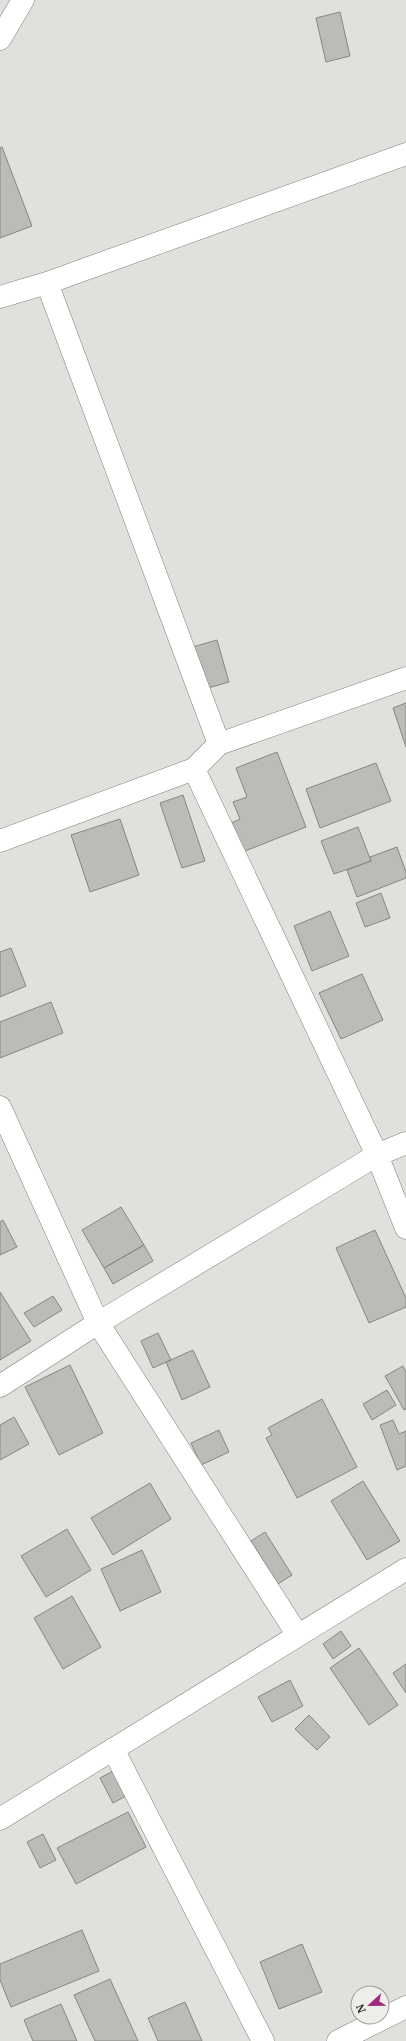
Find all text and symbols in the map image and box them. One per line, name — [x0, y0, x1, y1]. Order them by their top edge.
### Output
north arrow — [350, 1985, 390, 2025]
text: N — [352, 2002, 369, 2015]

